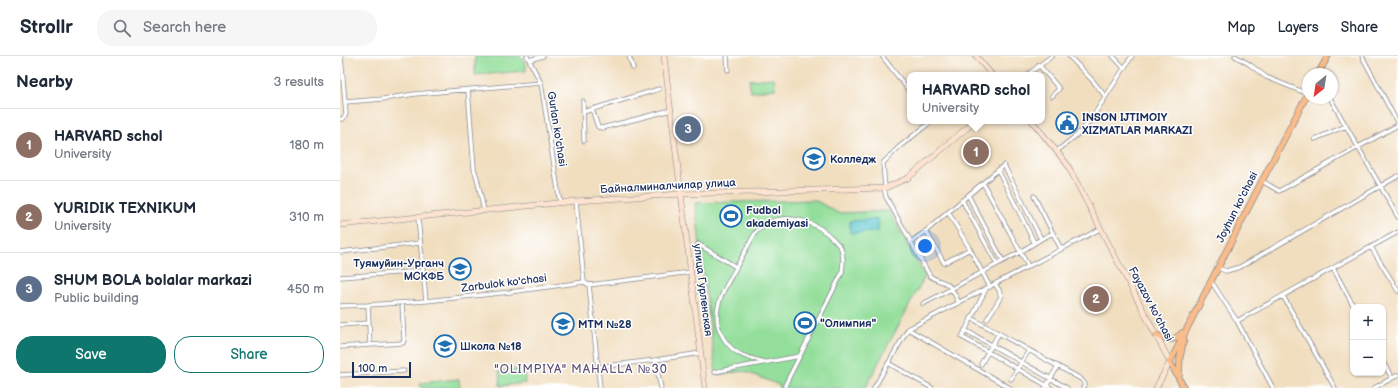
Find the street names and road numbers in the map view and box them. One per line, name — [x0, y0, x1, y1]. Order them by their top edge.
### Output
street label: Gurlan ko'chasi — [545, 91, 569, 167]
street label: Joyhun ko'chasi — [1214, 169, 1260, 245]
street label: Байналминалчилар улица — [600, 176, 737, 196]
street label: улица Гурленская — [691, 243, 715, 337]
street label: Fayazov ko'chasi — [1126, 264, 1176, 344]
street label: Zarbulok ko'chasi — [460, 271, 547, 295]

